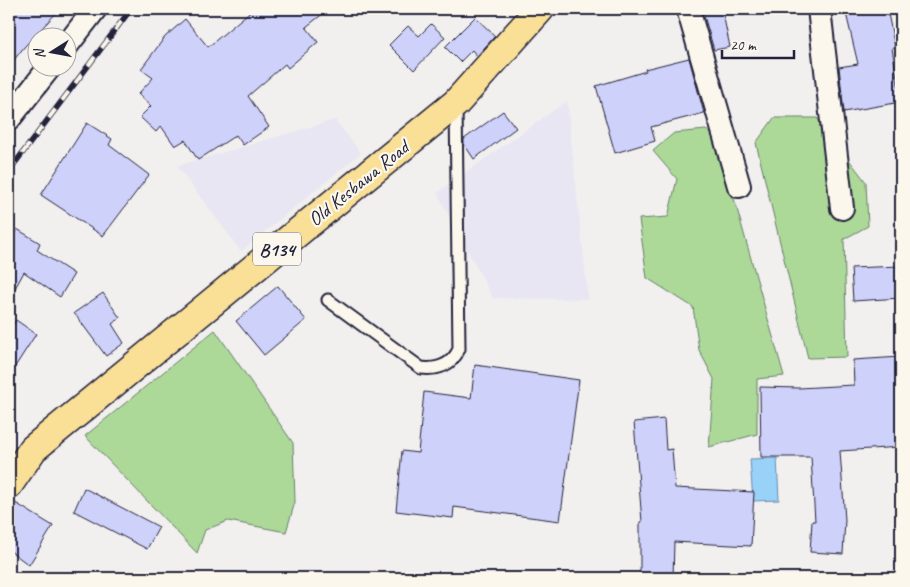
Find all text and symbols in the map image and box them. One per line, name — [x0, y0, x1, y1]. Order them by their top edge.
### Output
north arrow — [28, 28, 78, 78]
scale bar — [722, 28, 795, 60]
text: 20 m — [730, 36, 757, 55]
text: N — [30, 46, 49, 60]
street label: Old Kesbawa Road — [303, 133, 416, 232]
road number: B134 — [253, 232, 301, 266]

